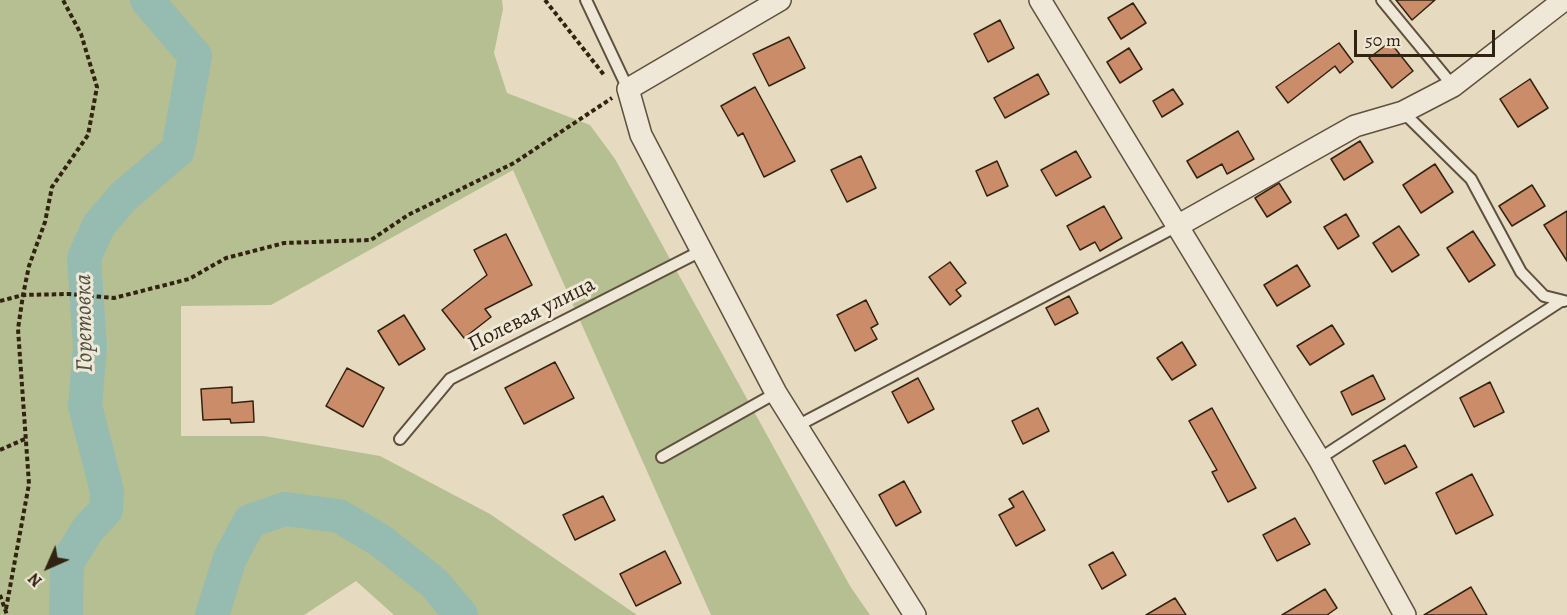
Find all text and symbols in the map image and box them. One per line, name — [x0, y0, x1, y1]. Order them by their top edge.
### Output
scale bar — [1357, 18, 1498, 56]
text: 50 m — [1365, 28, 1401, 52]
street label: Полевая улица — [464, 272, 600, 358]
water label: Горетовка — [70, 274, 100, 372]
north arrow — [18, 537, 78, 597]
text: N — [23, 568, 47, 592]

